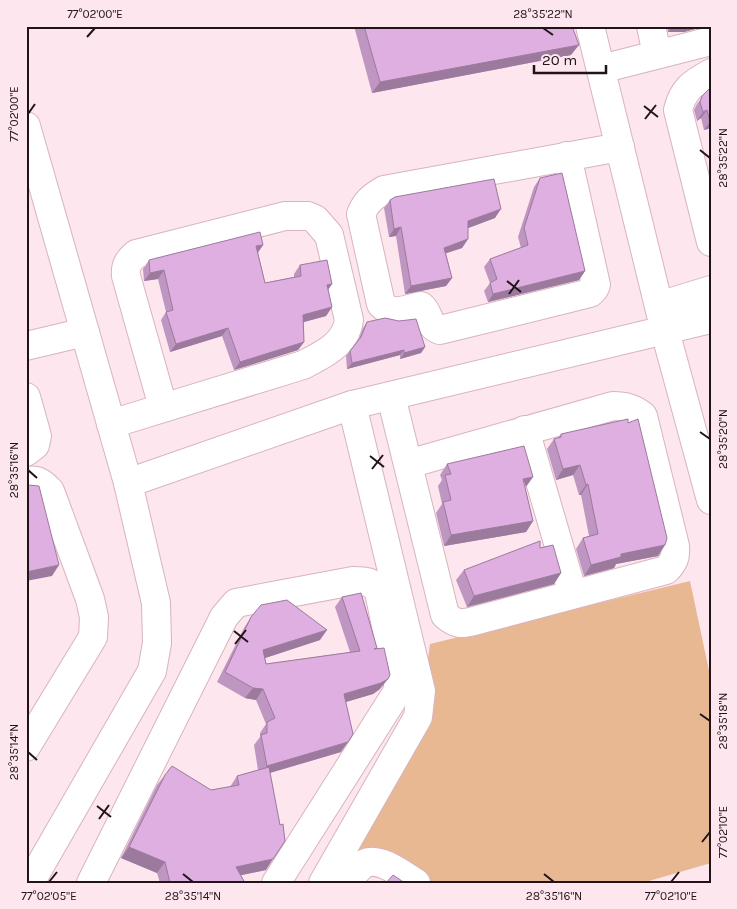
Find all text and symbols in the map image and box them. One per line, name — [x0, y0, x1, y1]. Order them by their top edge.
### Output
text: 77°02'00"E — [67, 7, 123, 21]
text: 28°35'22"N — [513, 7, 573, 21]
scale bar — [534, 42, 607, 74]
text: 20 m — [542, 51, 577, 69]
text: 77°02'00"E — [7, 86, 21, 142]
text: 28°35'22"N — [716, 128, 730, 188]
text: 28°35'20"N — [716, 409, 730, 469]
text: 28°35'16"N — [7, 442, 21, 498]
text: 28°35'18"N — [716, 692, 730, 750]
text: 28°35'14"N — [7, 724, 21, 780]
text: 77°02'10"E — [716, 806, 730, 858]
text: 77°02'05"E — [21, 889, 77, 903]
text: 28°35'14"N — [165, 889, 221, 903]
text: 28°35'16"N — [526, 889, 582, 903]
text: 77°02'10"E — [645, 889, 697, 903]

